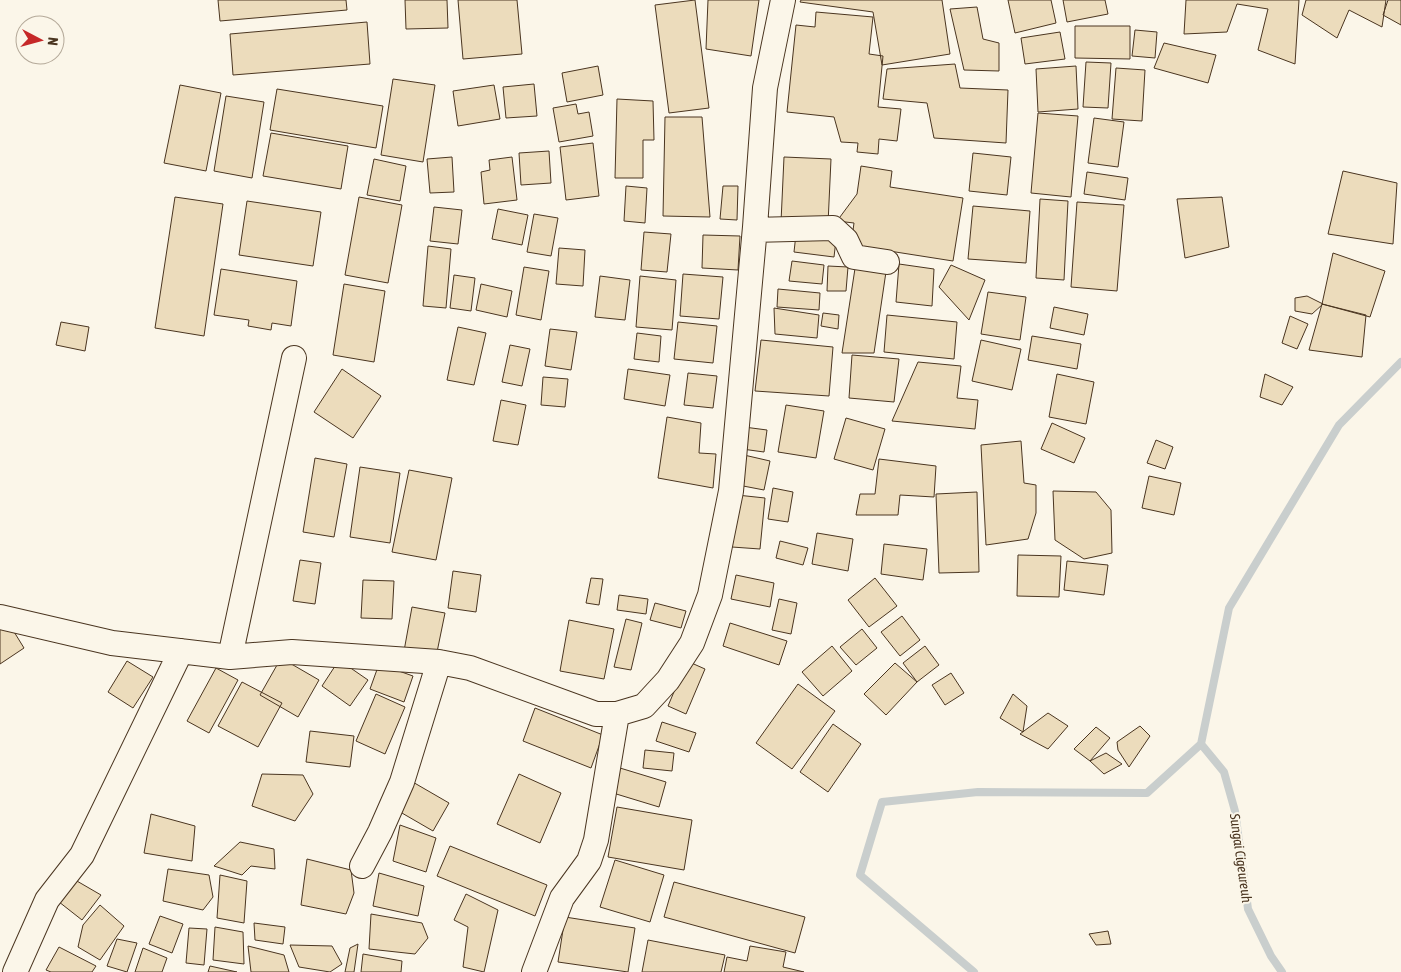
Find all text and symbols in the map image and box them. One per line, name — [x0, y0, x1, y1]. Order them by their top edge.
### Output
north arrow — [15, 15, 65, 65]
text: N — [45, 36, 61, 46]
water label: Sungai Cigeureuh — [1227, 811, 1255, 904]

